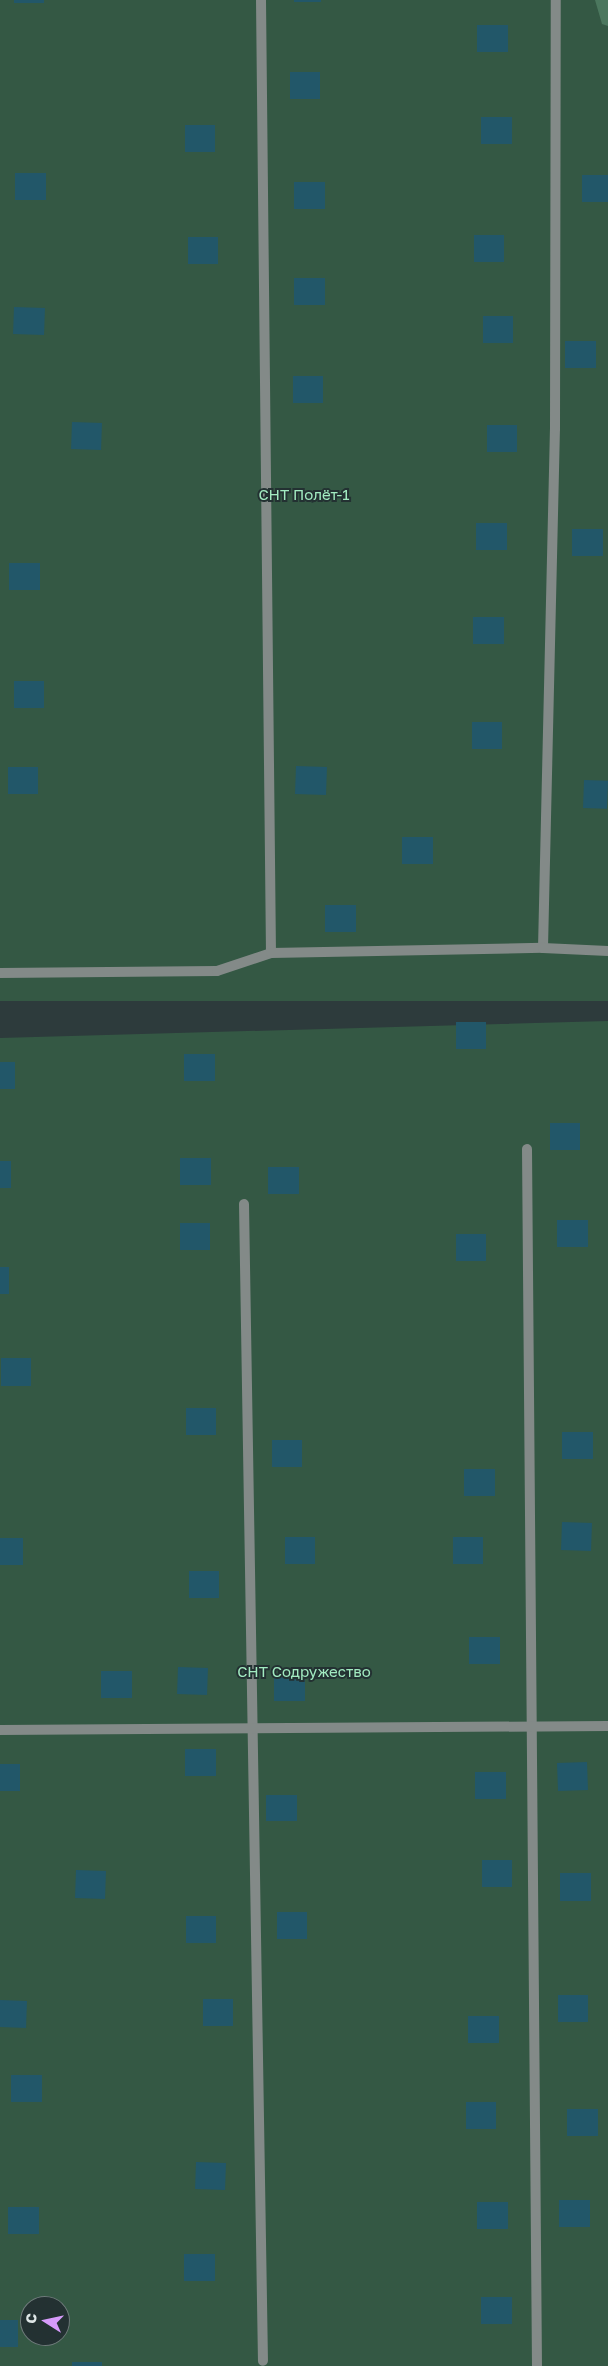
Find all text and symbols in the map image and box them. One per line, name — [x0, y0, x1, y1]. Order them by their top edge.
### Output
park label: СНТ Полёт-1 — [258, 486, 350, 504]
park label: СНТ Содружество — [237, 1663, 371, 1681]
north arrow — [20, 2296, 70, 2346]
text: С — [21, 2312, 40, 2325]

